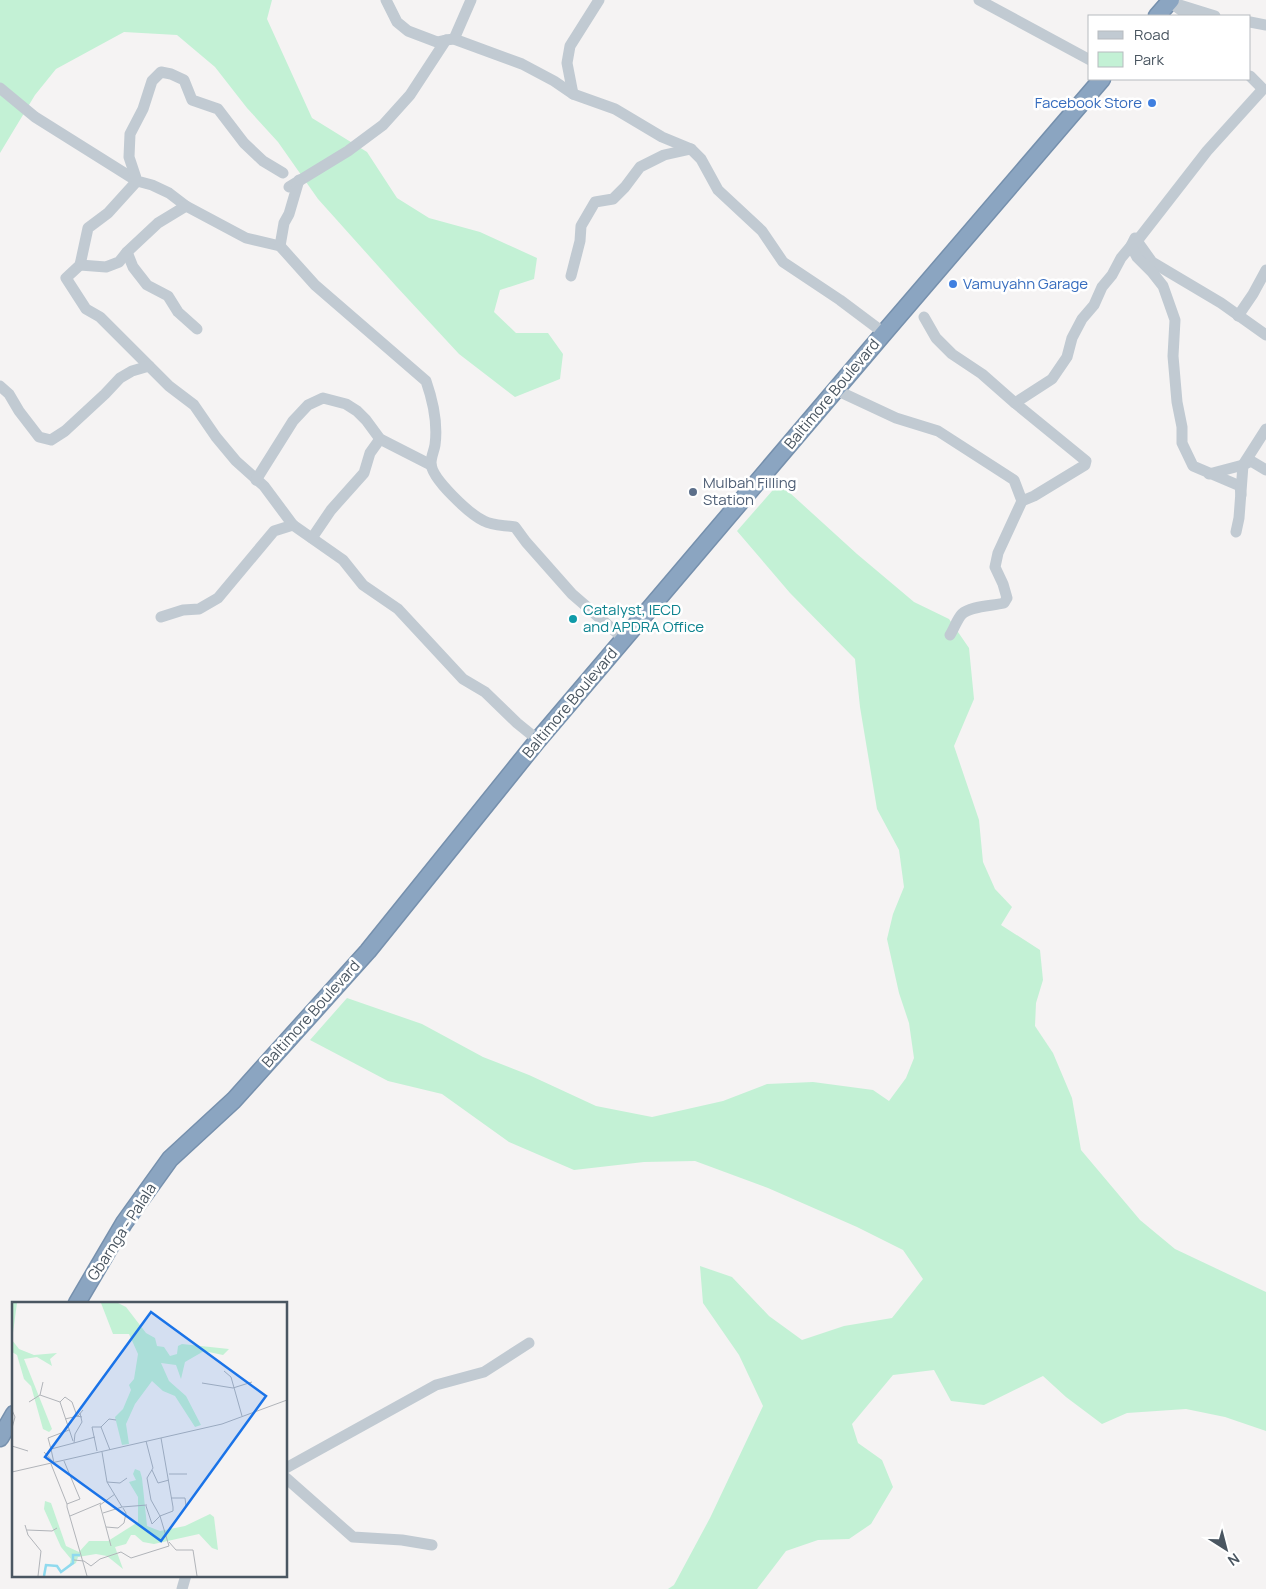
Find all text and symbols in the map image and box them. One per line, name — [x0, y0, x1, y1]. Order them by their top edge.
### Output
legend — [1088, 15, 1251, 80]
text: Road — [1134, 24, 1170, 45]
text: Park — [1134, 49, 1164, 70]
place label: Facebook Store — [1035, 92, 1142, 113]
marker: Facebook Store — [1146, 97, 1158, 109]
place label: Vamuyahn Garage — [963, 273, 1088, 294]
marker: Vamuyahn Garage — [947, 278, 959, 290]
street label: Baltimore Boulevard — [779, 334, 884, 453]
place label: Mulbah Filling Station — [703, 472, 797, 510]
marker: Mulbah Filling Station — [687, 486, 699, 498]
place label: Catalyst, IECD and APDRA Office — [583, 599, 704, 637]
marker: Catalyst, IECD and APDRA Office — [567, 613, 579, 625]
street label: Baltimore Boulevard — [517, 643, 622, 762]
street label: Baltimore Boulevard — [257, 955, 365, 1072]
street label: Gbarnga - Palala — [82, 1179, 161, 1285]
inset map — [12, 1302, 288, 1576]
north arrow — [1201, 1524, 1251, 1574]
text: N — [1224, 1549, 1244, 1571]

